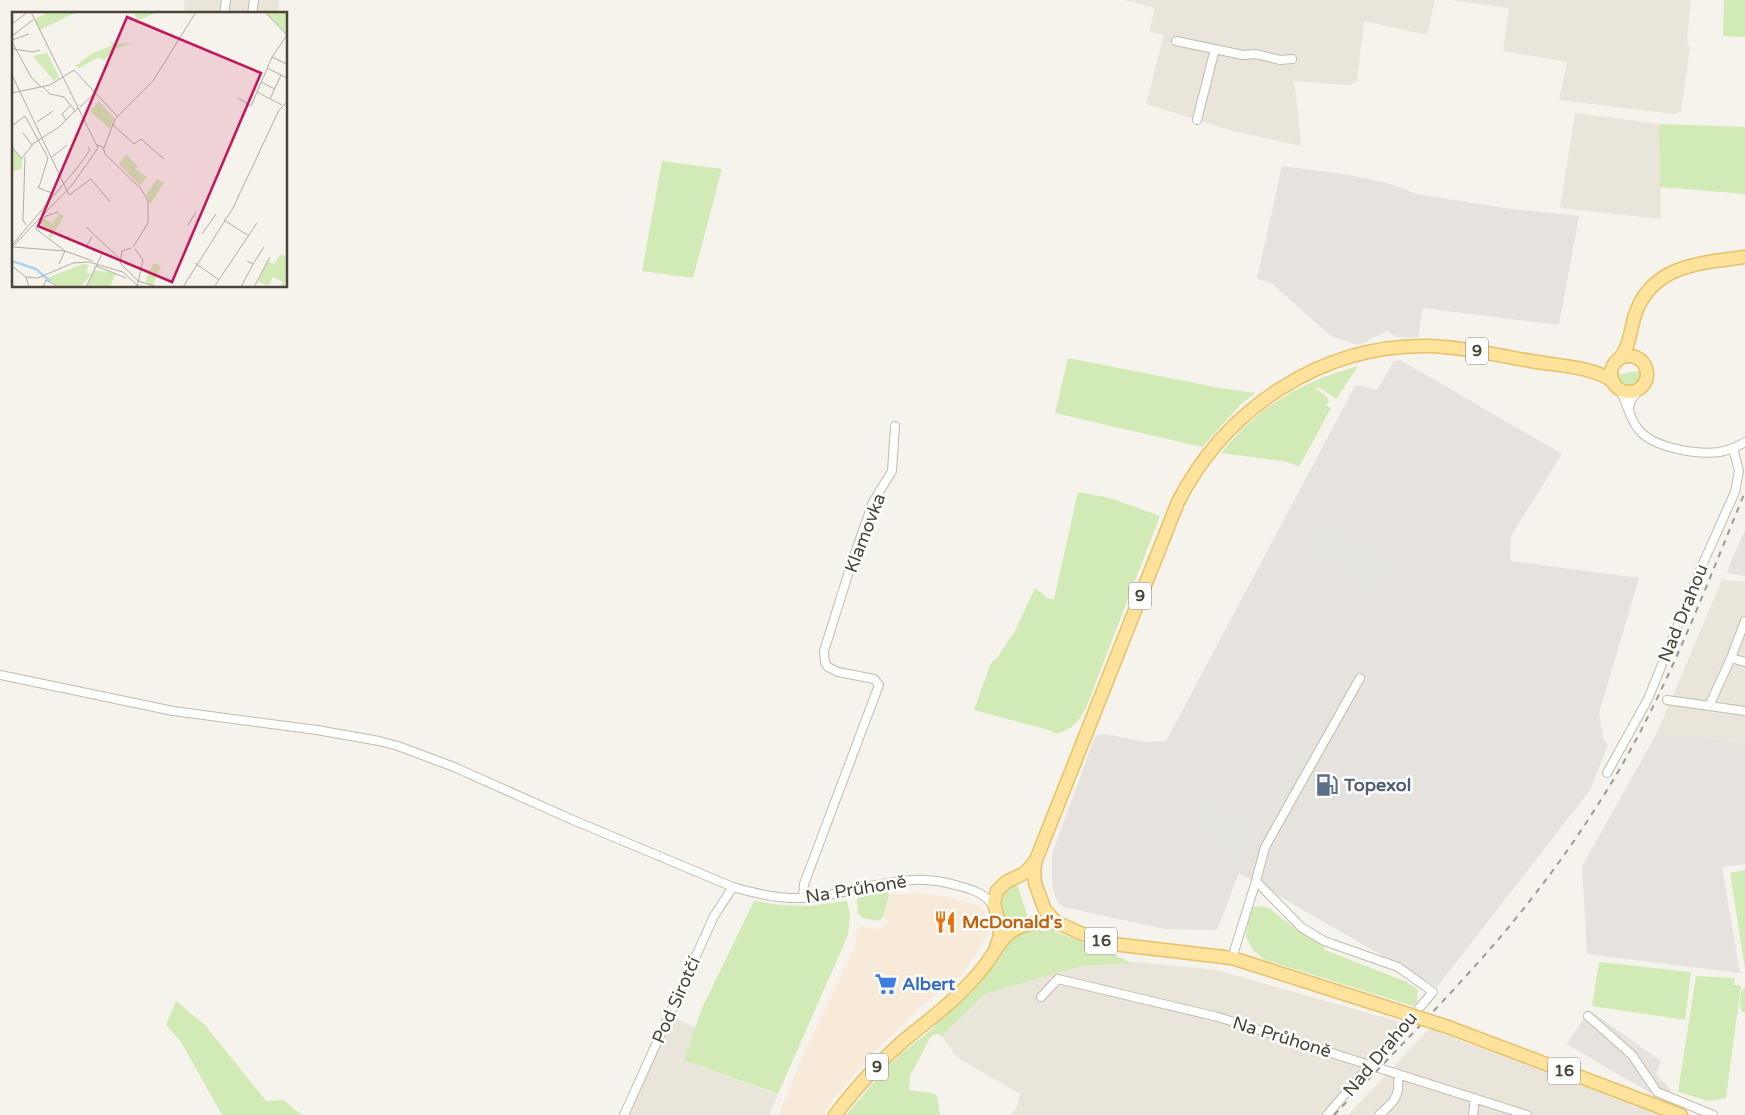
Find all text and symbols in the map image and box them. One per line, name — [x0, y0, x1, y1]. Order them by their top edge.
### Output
inset map — [12, 12, 288, 288]
road number: 9 — [1466, 338, 1488, 364]
street label: Klamovka — [840, 490, 890, 576]
street label: Nad Drahou — [1653, 561, 1713, 665]
road number: 9 — [1129, 582, 1151, 610]
fuel station icon: Topexol — [1314, 772, 1340, 798]
place label: Topexol — [1343, 774, 1411, 796]
street label: Na Průhoně — [804, 870, 908, 908]
restaurant icon: McDonald's — [932, 909, 958, 935]
place label: McDonald's — [962, 911, 1063, 933]
road number: 16 — [1085, 928, 1117, 954]
street label: Pod Sirotčí — [647, 953, 705, 1047]
supermarket icon: Albert — [873, 971, 899, 997]
place label: Albert — [902, 973, 955, 995]
street label: Nad Drahou — [1338, 1007, 1422, 1101]
street label: Na Průhoně — [1230, 1012, 1334, 1062]
road number: 9 — [866, 1054, 888, 1080]
road number: 16 — [1548, 1058, 1580, 1084]

